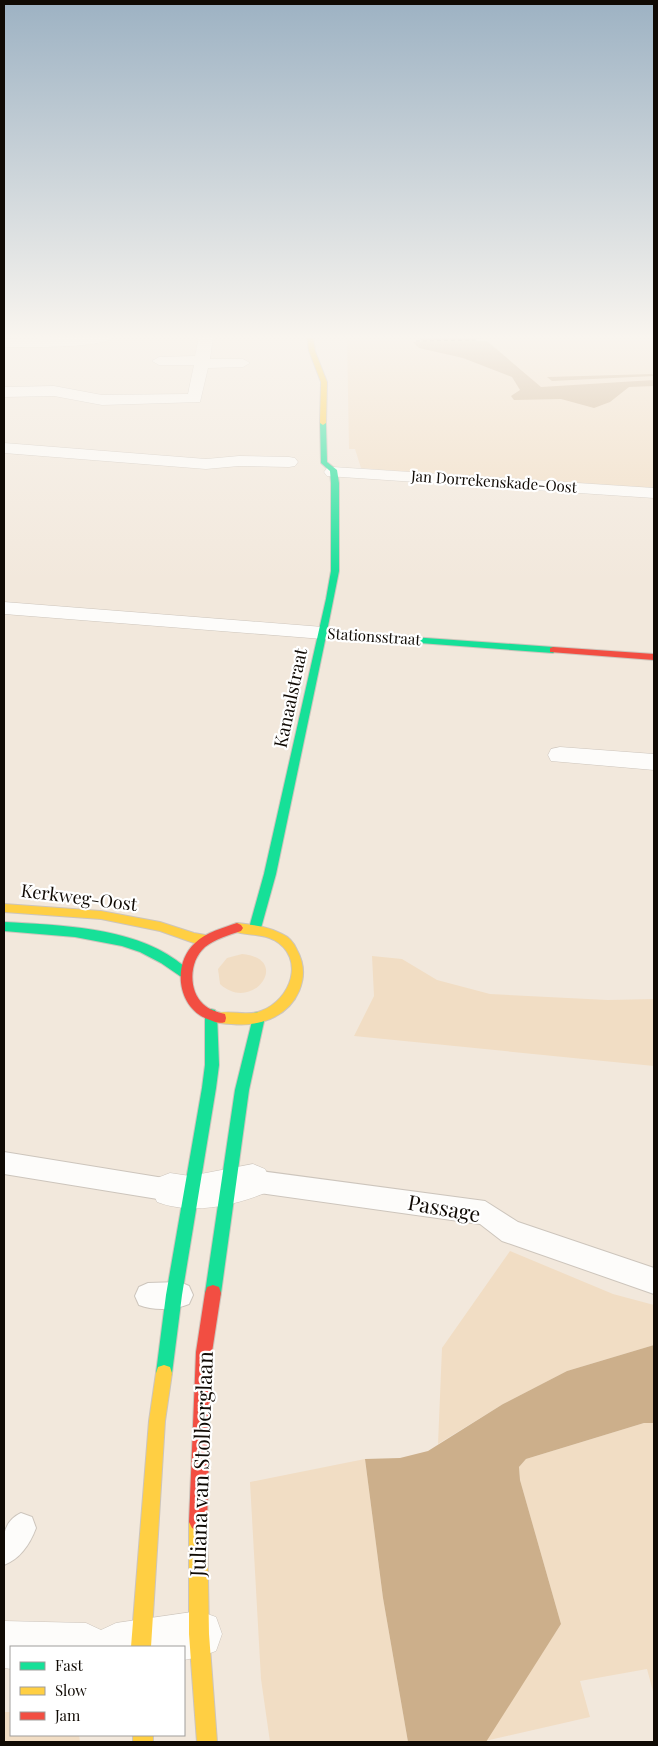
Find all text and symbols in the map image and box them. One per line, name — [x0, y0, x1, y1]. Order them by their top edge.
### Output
street label: Jan Dorrekenskade-Oost — [409, 465, 578, 497]
street label: Stationsstraat — [327, 623, 422, 649]
street label: Kanaalstraat — [268, 645, 312, 750]
street label: Kerkweg-Oost — [20, 878, 139, 916]
street label: Passage — [406, 1187, 483, 1227]
street label: Juliana van Stolberglaan — [182, 1350, 218, 1578]
legend — [10, 1646, 185, 1736]
text: Fast — [55, 1655, 84, 1675]
text: Slow — [55, 1680, 87, 1700]
text: Jam — [54, 1705, 81, 1725]

